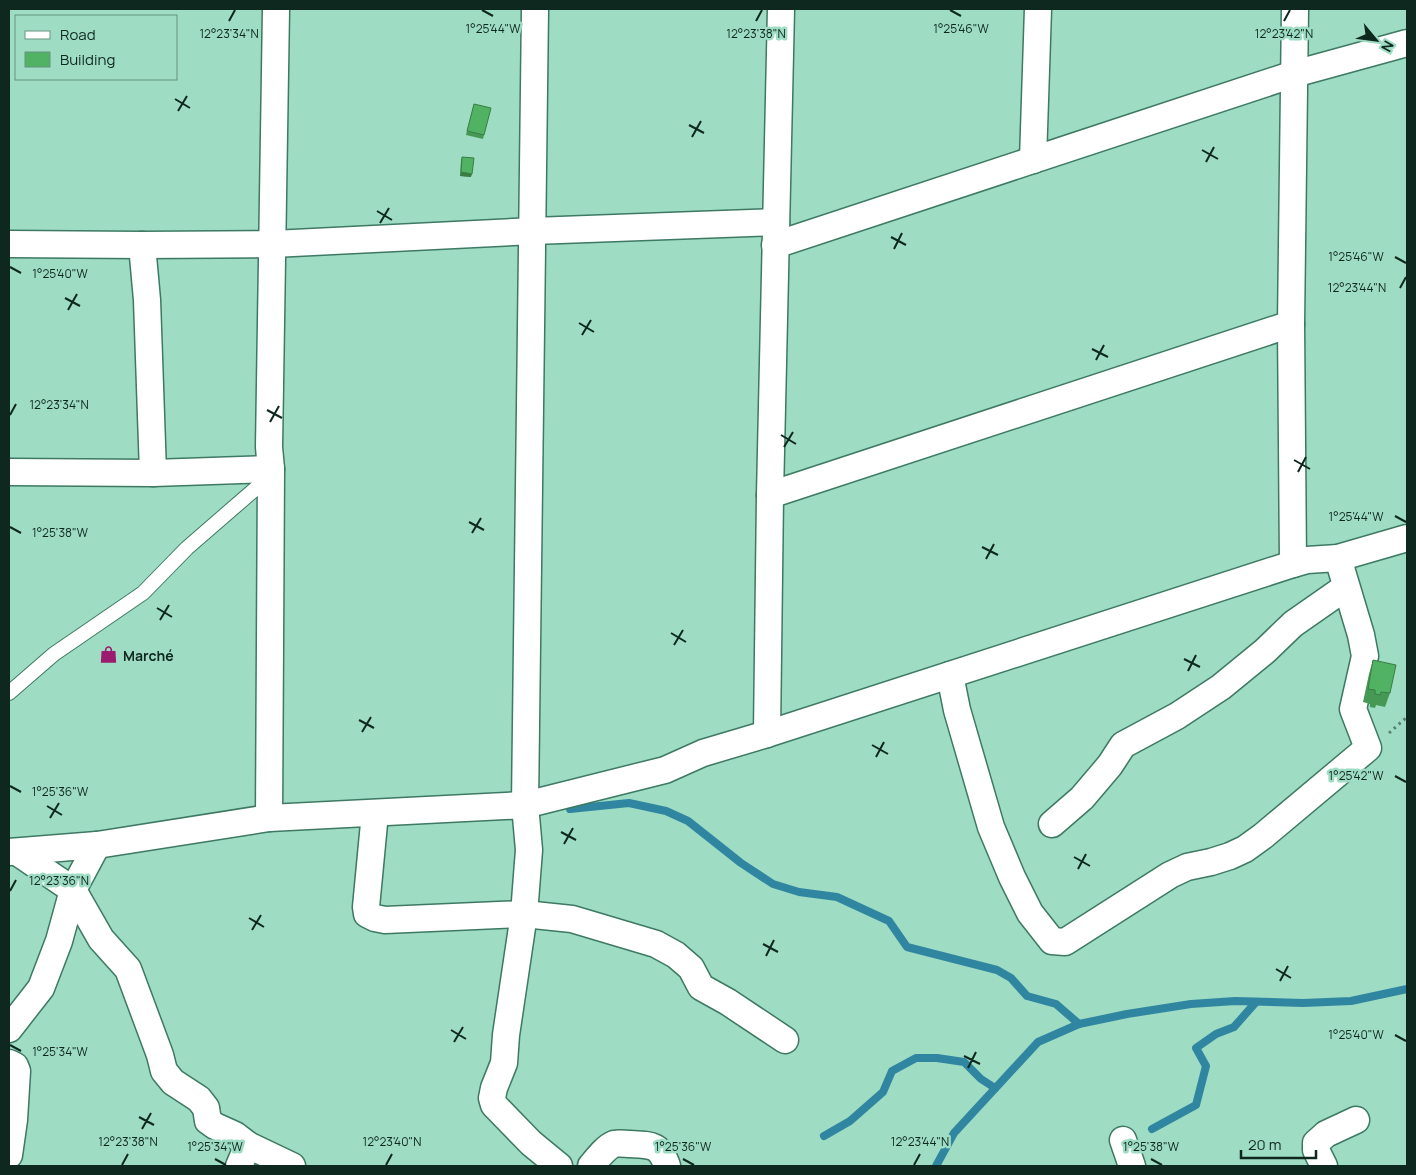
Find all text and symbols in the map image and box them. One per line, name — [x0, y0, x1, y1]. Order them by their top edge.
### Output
legend — [15, 15, 178, 80]
north arrow — [1351, 15, 1401, 65]
text: 1°25'44"W — [466, 20, 521, 37]
text: 1°25'46"W — [933, 20, 989, 37]
text: Road — [60, 24, 96, 45]
text: 12°23'34"N — [199, 25, 259, 42]
text: 12°23'38"N — [726, 25, 786, 42]
text: 12°23'42"N — [1255, 25, 1313, 42]
text: N — [1377, 38, 1399, 56]
text: Building — [60, 49, 115, 70]
text: 1°25'46"W — [1328, 248, 1384, 265]
text: 1°25'40"W — [32, 265, 88, 282]
text: 12°23'44"N — [1328, 279, 1386, 296]
text: 12°23'34"N — [29, 396, 89, 413]
text: 1°25'44"W — [1329, 508, 1384, 525]
text: 1°25'38"W — [32, 524, 89, 541]
shop icon: Marché — [99, 645, 119, 665]
place label: Marché — [123, 646, 174, 665]
text: 1°25'42"W — [1329, 767, 1384, 784]
text: 1°25'36"W — [32, 783, 89, 800]
text: 12°23'36"N — [29, 872, 89, 889]
text: 1°25'40"W — [1328, 1026, 1384, 1043]
text: 1°25'34"W — [32, 1043, 89, 1060]
scale bar — [1241, 1128, 1316, 1160]
text: 12°23'38"N — [98, 1133, 158, 1150]
text: 12°23'40"N — [363, 1133, 421, 1150]
text: 12°23'44"N — [891, 1133, 949, 1150]
text: 20 m — [1248, 1134, 1281, 1155]
text: 1°25'34"W — [187, 1138, 244, 1155]
text: 1°25'36"W — [655, 1138, 712, 1155]
text: 1°25'38"W — [1123, 1138, 1180, 1155]

